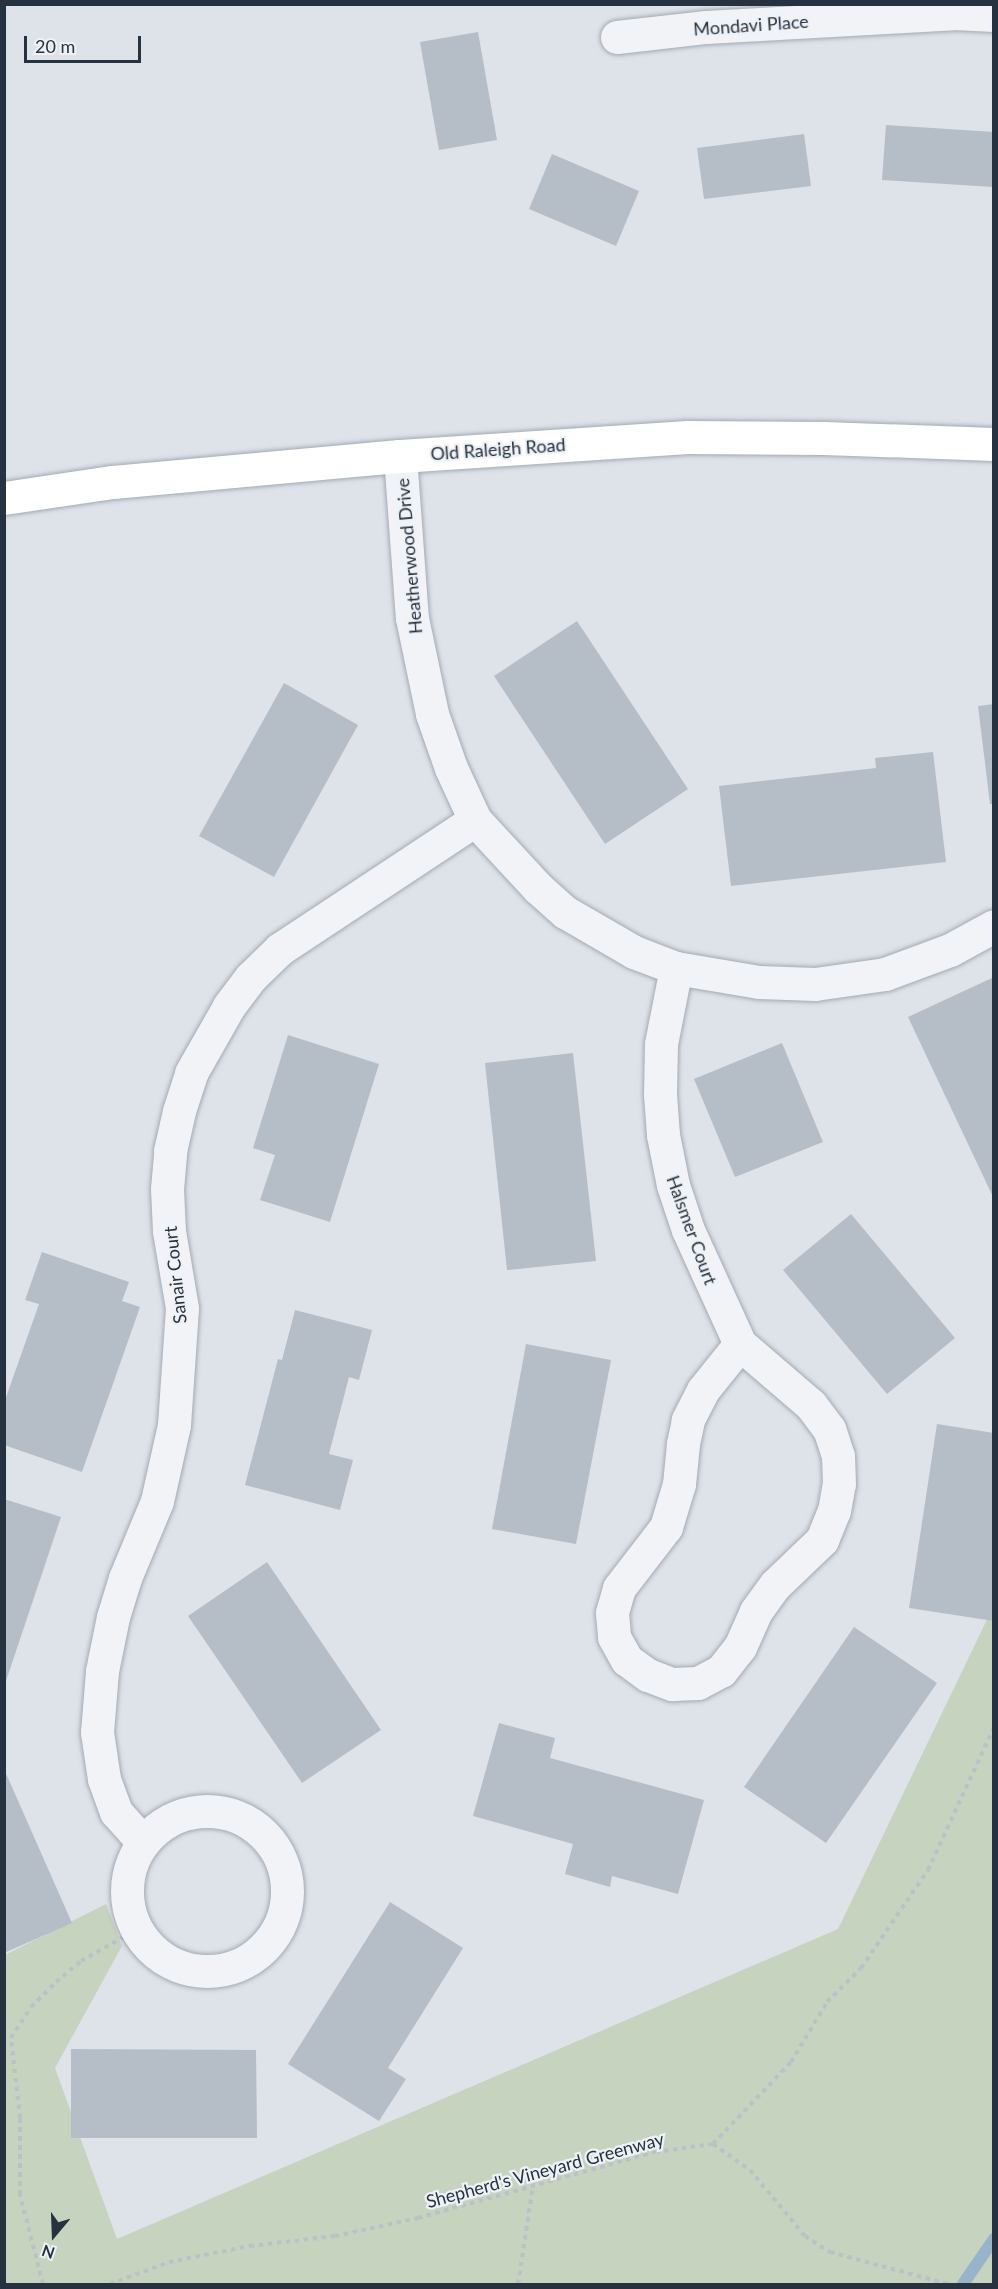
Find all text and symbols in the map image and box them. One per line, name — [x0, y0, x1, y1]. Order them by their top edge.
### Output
street label: Mondavi Place — [693, 10, 809, 40]
scale bar — [27, 24, 144, 62]
text: 20 m — [35, 35, 75, 57]
street label: Old Raleigh Road — [430, 434, 566, 464]
street label: Heatherwood Drive — [391, 477, 427, 635]
street label: Halsmer Court — [662, 1172, 722, 1288]
street label: Sanair Court — [159, 1225, 191, 1325]
street label: Shepherd's Vineyard Greenway — [423, 2128, 667, 2212]
north arrow — [24, 2205, 84, 2265]
text: N — [39, 2242, 57, 2263]

